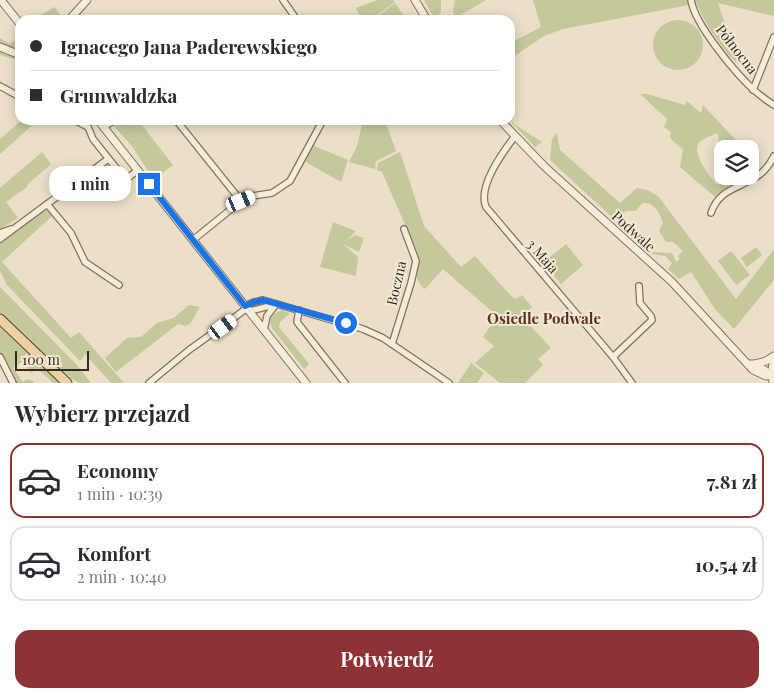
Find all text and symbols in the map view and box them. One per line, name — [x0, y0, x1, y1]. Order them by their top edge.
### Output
street label: Północna — [712, 20, 762, 78]
text: Ignacego Jana Paderewskiego — [60, 33, 317, 59]
text: Grunwaldzka — [60, 82, 177, 108]
map controls — [714, 140, 759, 185]
button: layers — [714, 140, 759, 185]
callout: 1 min — [49, 166, 132, 202]
text: 1 min — [70, 173, 110, 194]
route end — [138, 173, 160, 195]
car — [224, 188, 257, 214]
street label: Podwale — [608, 206, 660, 256]
street label: 3 Maja — [523, 235, 563, 277]
street label: Boczna — [382, 259, 410, 307]
district label: Osiedle Podwale — [487, 308, 601, 328]
car — [206, 312, 239, 342]
route start — [335, 312, 357, 334]
scale bar — [15, 348, 89, 371]
text: 100 m — [22, 350, 60, 369]
text: Wybierz przejazd — [15, 398, 190, 428]
text: Economy — [77, 457, 158, 483]
icon: car — [17, 458, 62, 503]
text: 7.81 zł — [707, 468, 757, 494]
text: 1 min · 10:39 — [77, 483, 163, 504]
text: Komfort — [77, 540, 151, 566]
icon: car — [17, 541, 62, 586]
text: 10.54 zł — [695, 551, 757, 577]
text: 2 min · 10:40 — [77, 566, 167, 587]
button: Potwierdź — [15, 630, 759, 688]

